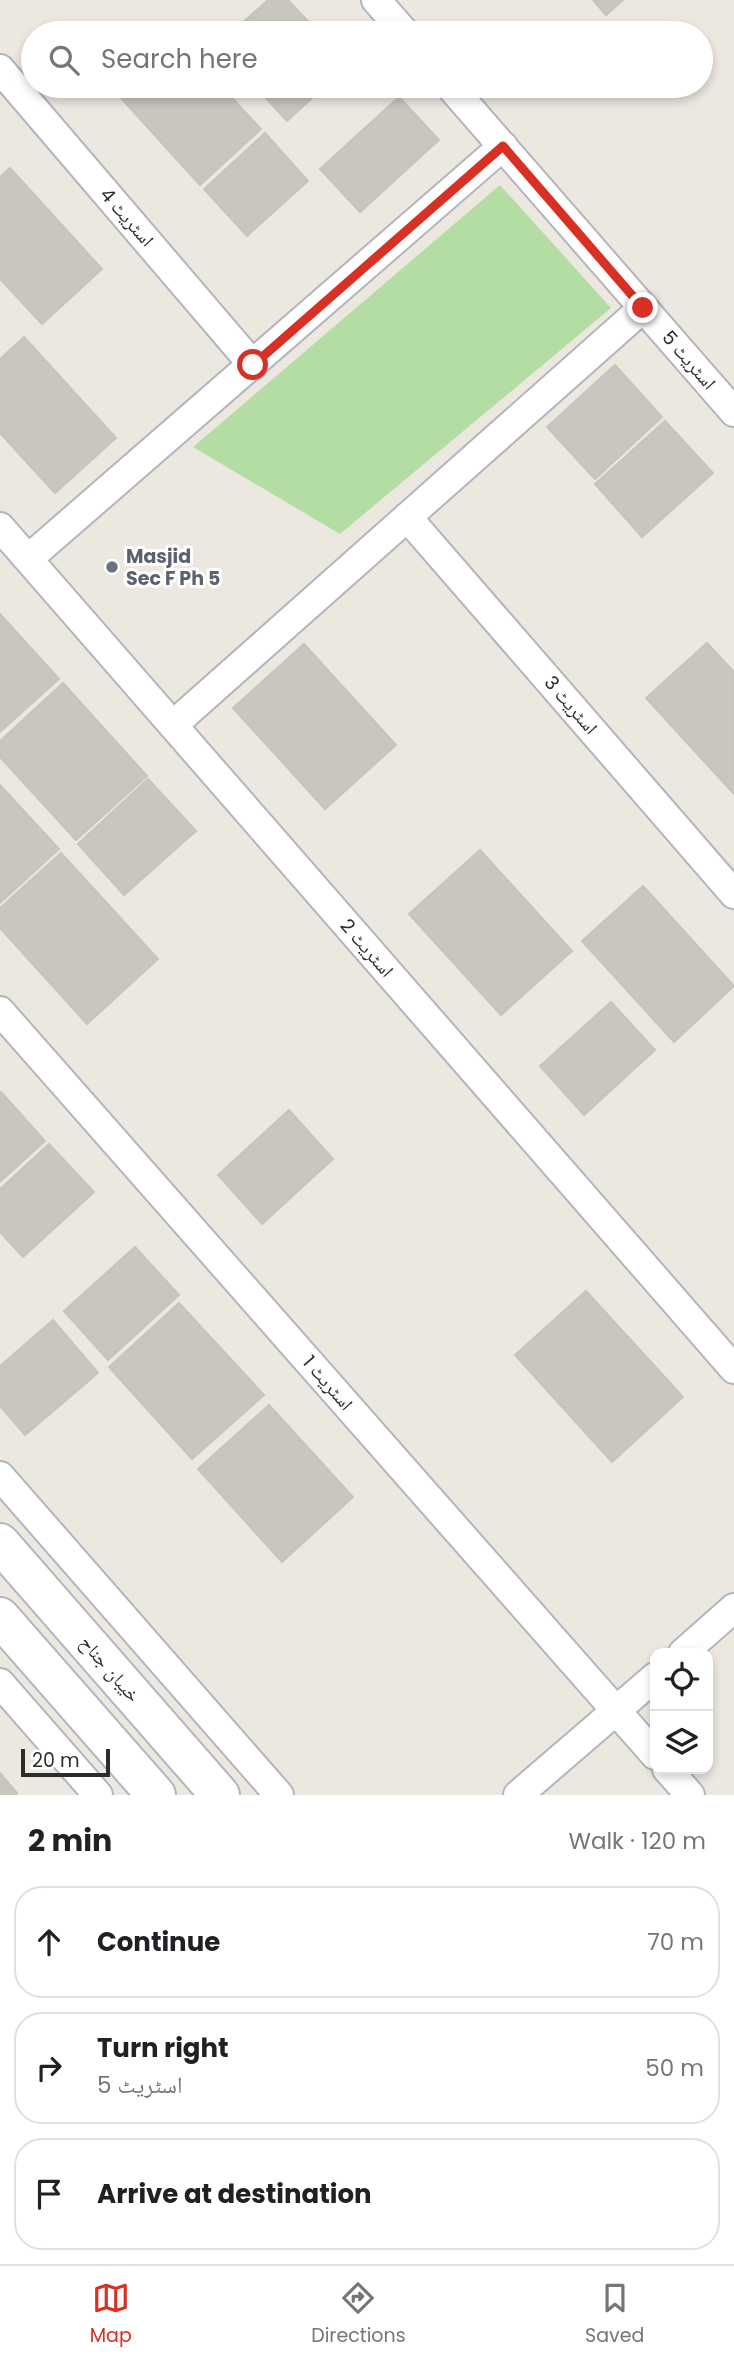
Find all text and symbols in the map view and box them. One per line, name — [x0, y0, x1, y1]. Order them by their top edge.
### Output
search box — [21, 21, 713, 98]
icon: search — [45, 41, 83, 79]
text: Search here — [101, 41, 258, 77]
street label: اسٹریٹ 4 — [94, 181, 160, 253]
route end — [627, 292, 658, 323]
street label: اسٹریٹ 5 — [656, 325, 722, 395]
route start — [237, 349, 268, 380]
place label: Masjid Sec F Ph 5 — [126, 543, 220, 592]
marker: Masjid Sec F Ph 5 — [104, 559, 120, 575]
street label: اسٹریٹ 3 — [538, 670, 604, 740]
street label: اسٹریٹ 2 — [334, 913, 400, 983]
street label: اسٹریٹ 1 — [297, 1350, 359, 1416]
street label: خیبان جناح — [74, 1630, 146, 1708]
map controls — [650, 1648, 713, 1774]
button: locate — [650, 1648, 713, 1711]
button: layers — [650, 1711, 713, 1774]
scale bar — [21, 1746, 110, 1778]
text: 20 m — [32, 1747, 80, 1774]
text: 2 min — [28, 1819, 112, 1862]
text: Walk · 120 m — [568, 1825, 706, 1857]
icon: ahead — [30, 1923, 68, 1961]
text: Continue — [97, 1924, 220, 1960]
text: 70 m — [647, 1926, 704, 1958]
text: Turn right — [97, 2030, 229, 2066]
icon: right — [30, 2049, 68, 2087]
text: 50 m — [645, 2052, 704, 2084]
text: اسٹریٹ 5 — [97, 2069, 182, 2101]
icon: arrive — [30, 2175, 68, 2213]
text: Arrive at destination — [97, 2176, 372, 2212]
tab: Map — [90, 2279, 132, 2350]
tab: Directions — [311, 2279, 406, 2350]
tab: Saved — [585, 2279, 644, 2350]

